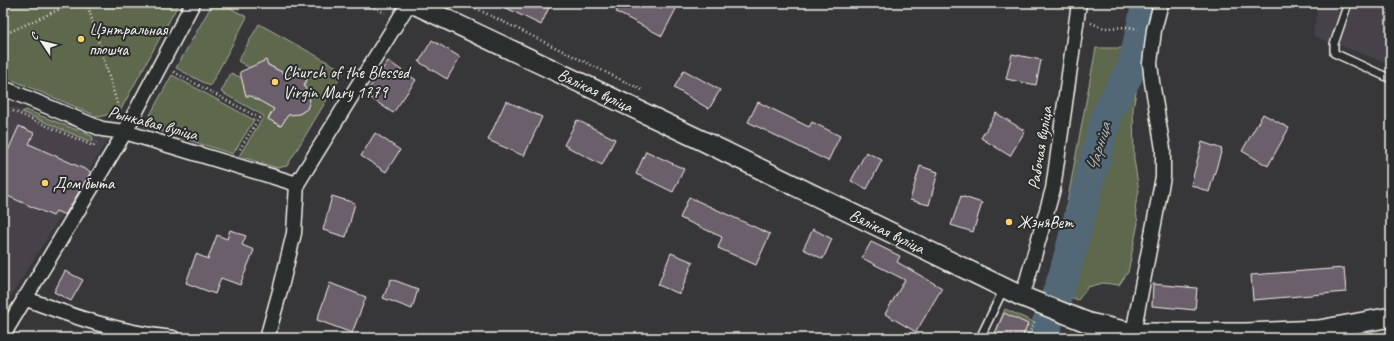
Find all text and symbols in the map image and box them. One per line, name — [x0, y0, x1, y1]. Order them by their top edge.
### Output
place label: Цэнтральная плошча — [89, 19, 169, 60]
north arrow — [22, 22, 62, 62]
text: С — [27, 29, 42, 42]
marker: Цэнтральная плошча — [76, 34, 86, 44]
place label: Church of the Blessed Virgin Mary 1779 — [283, 62, 412, 103]
street label: Вялікая вуліца — [554, 63, 638, 118]
marker: Church of the Blessed Virgin Mary 1779 — [270, 77, 280, 87]
street label: Рынкавая вуліца — [106, 101, 202, 145]
street label: Рабочая вуліца — [1023, 103, 1057, 191]
water label: Чарніца — [1081, 118, 1116, 174]
place label: Дом быта — [53, 173, 116, 194]
marker: Дом быта — [40, 178, 50, 188]
street label: Вялікая вуліца — [846, 204, 930, 259]
place label: ЖэняВет — [1017, 212, 1075, 233]
marker: ЖэняВет — [1004, 217, 1014, 227]

